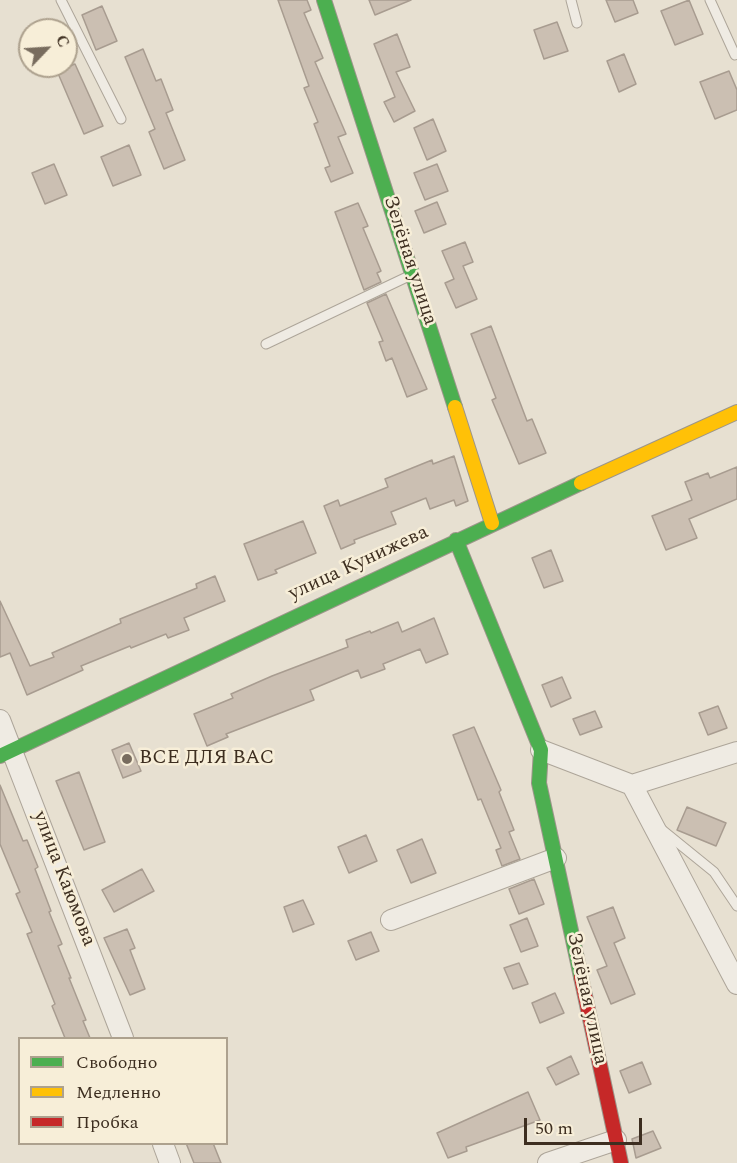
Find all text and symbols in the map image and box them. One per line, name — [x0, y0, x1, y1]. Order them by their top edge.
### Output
north arrow — [18, 18, 78, 78]
text: С — [49, 31, 76, 51]
street label: Зелёная улица — [377, 193, 441, 329]
street label: улица Кунижева — [285, 521, 433, 607]
place label: ВСЕ ДЛЯ ВАС — [139, 747, 274, 771]
marker: ВСЕ ДЛЯ ВАС — [120, 752, 134, 766]
street label: улица Каюмова — [26, 808, 100, 950]
street label: Зелёная улица — [560, 931, 612, 1067]
legend — [18, 1037, 228, 1145]
text: Свободно — [76, 1049, 157, 1076]
text: Медленно — [76, 1079, 161, 1106]
scale bar — [527, 1106, 646, 1144]
text: Пробка — [76, 1109, 138, 1136]
text: 50 m — [535, 1115, 573, 1142]

